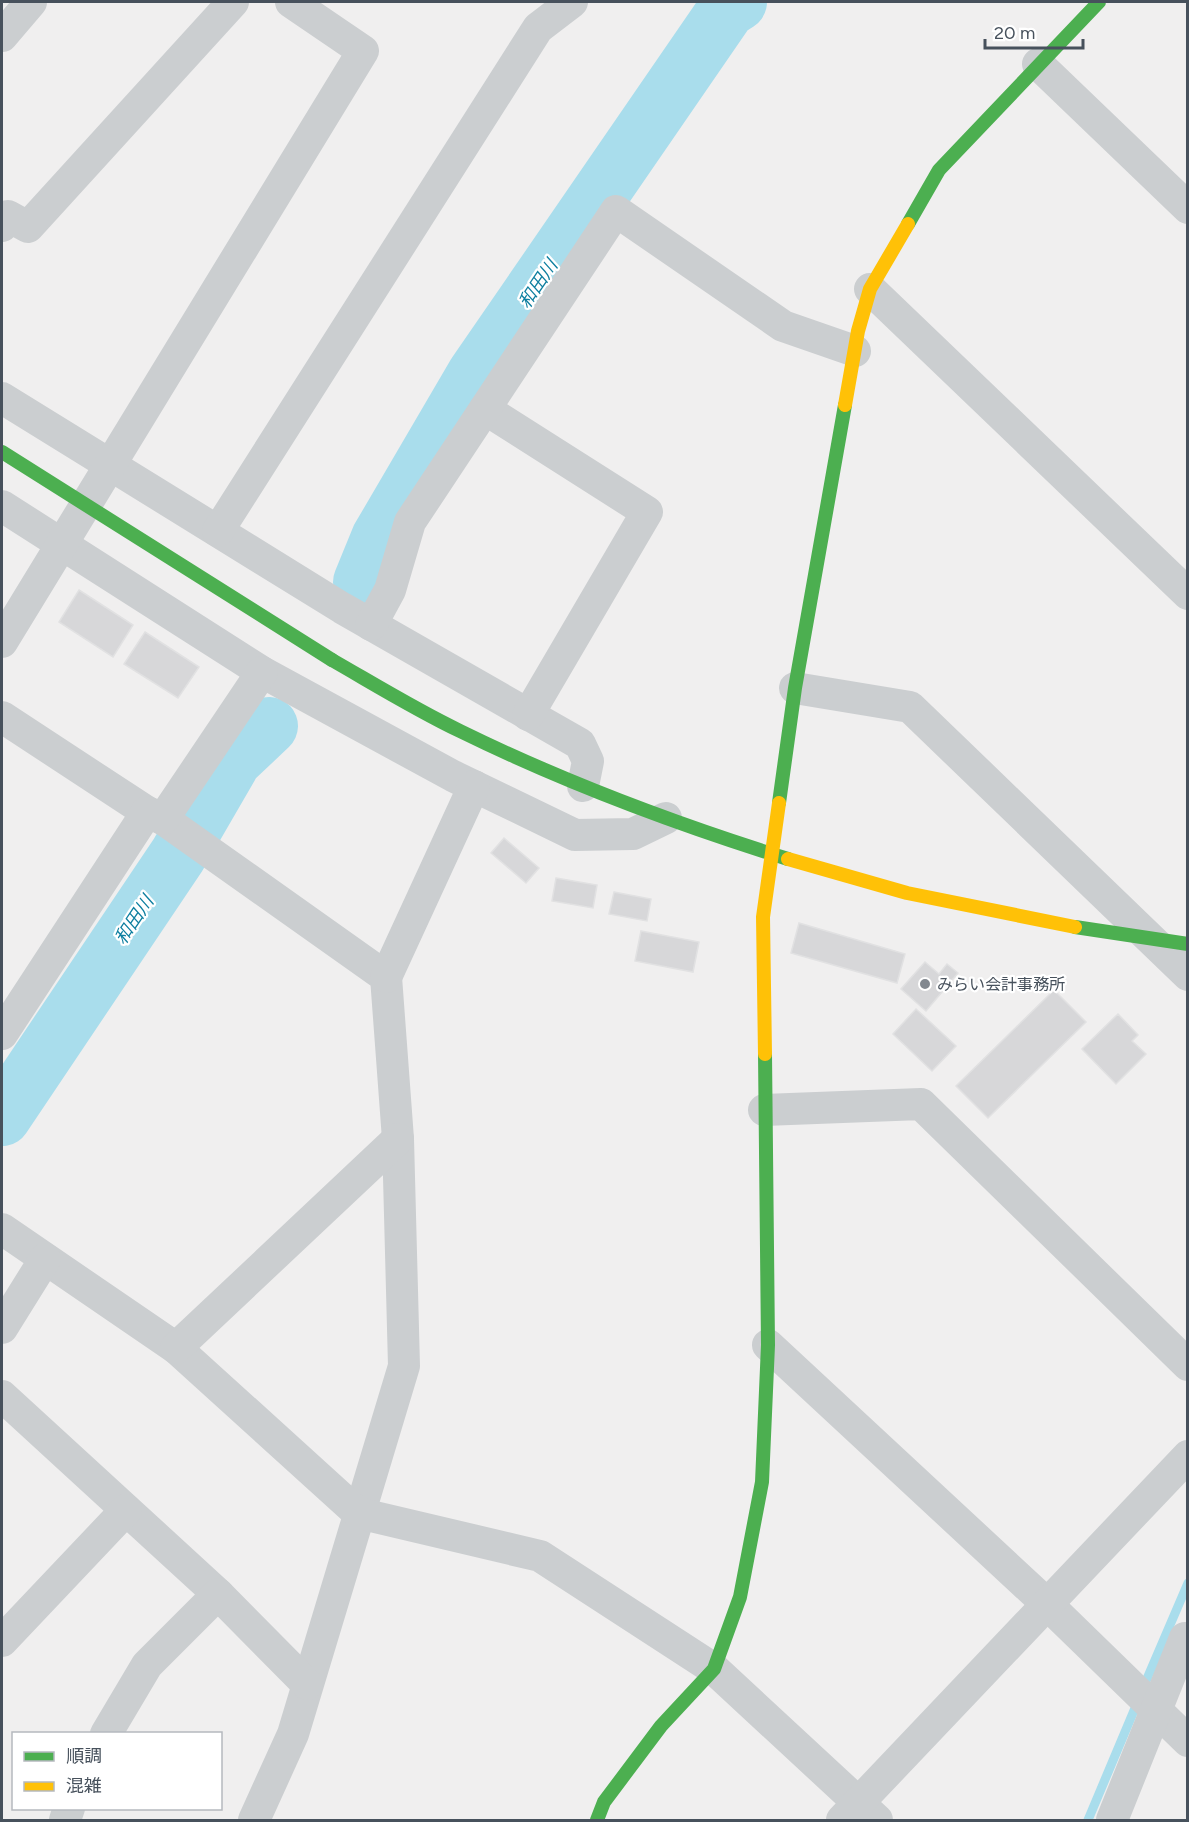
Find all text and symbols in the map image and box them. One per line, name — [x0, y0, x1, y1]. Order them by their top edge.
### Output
scale bar — [985, 12, 1082, 50]
text: 20 m — [994, 22, 1035, 44]
water label: 和田川 — [514, 254, 563, 313]
water label: 和田川 — [110, 890, 159, 949]
place label: みらい会計事務所 — [937, 975, 1065, 994]
marker: みらい会計事務所 — [918, 977, 932, 991]
legend — [12, 1732, 222, 1810]
text: 順調 — [66, 1745, 102, 1767]
text: 混雑 — [66, 1775, 102, 1797]

